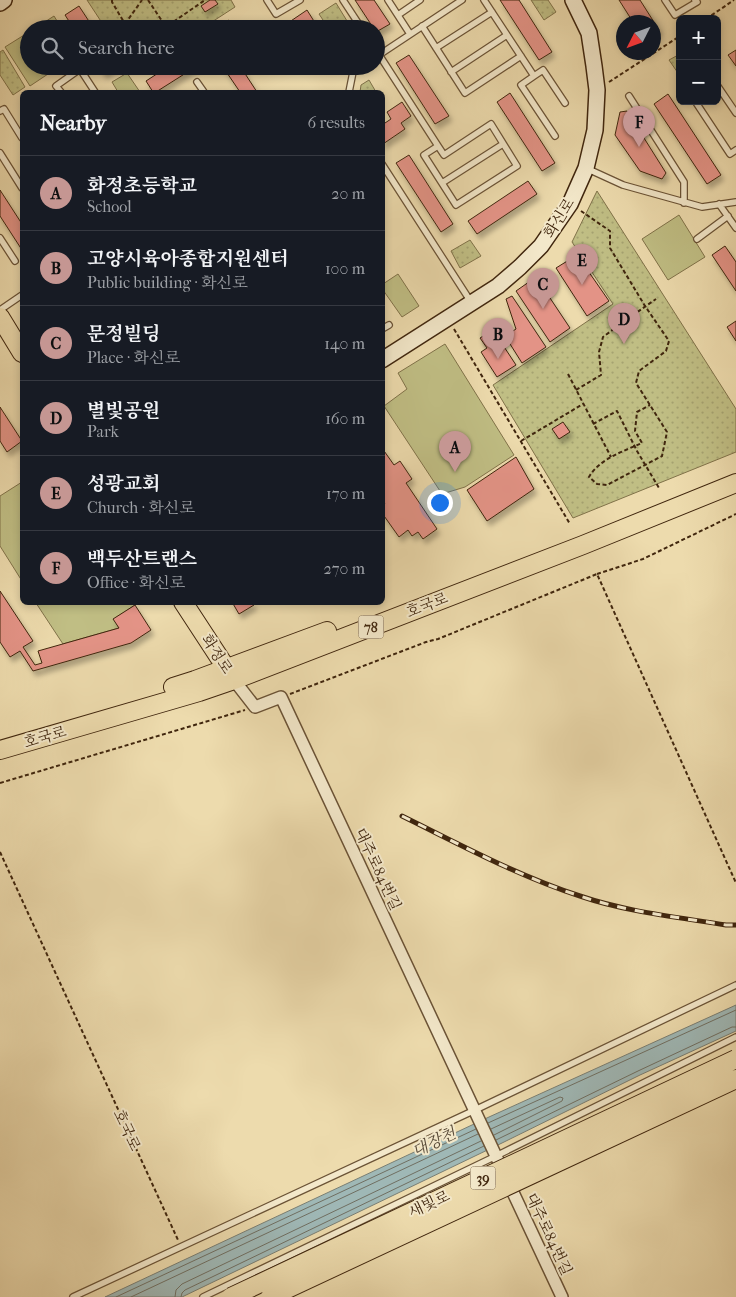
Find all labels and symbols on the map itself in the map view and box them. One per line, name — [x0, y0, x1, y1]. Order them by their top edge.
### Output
north arrow — [616, 15, 661, 60]
pin: F — [623, 106, 655, 147]
street label: 화신로 — [540, 194, 578, 241]
pin: E — [566, 244, 598, 285]
pin: C — [527, 268, 559, 309]
pin: D — [608, 303, 640, 344]
pin: B — [482, 318, 514, 359]
pin: A — [439, 431, 471, 472]
your location — [427, 490, 453, 516]
street label: 호국로 — [403, 589, 451, 621]
road number: 78 — [358, 616, 384, 638]
street label: 화정로 — [198, 631, 237, 678]
street label: 호국로 — [22, 722, 69, 752]
street label: 대주로84번길 — [351, 825, 405, 913]
street label: 호국로 — [110, 1106, 145, 1154]
water label: 대장천 — [409, 1123, 460, 1161]
road number: 39 — [470, 1166, 496, 1190]
street label: 새빛로 — [405, 1186, 453, 1221]
street label: 대주로84번길 — [522, 1190, 576, 1278]

